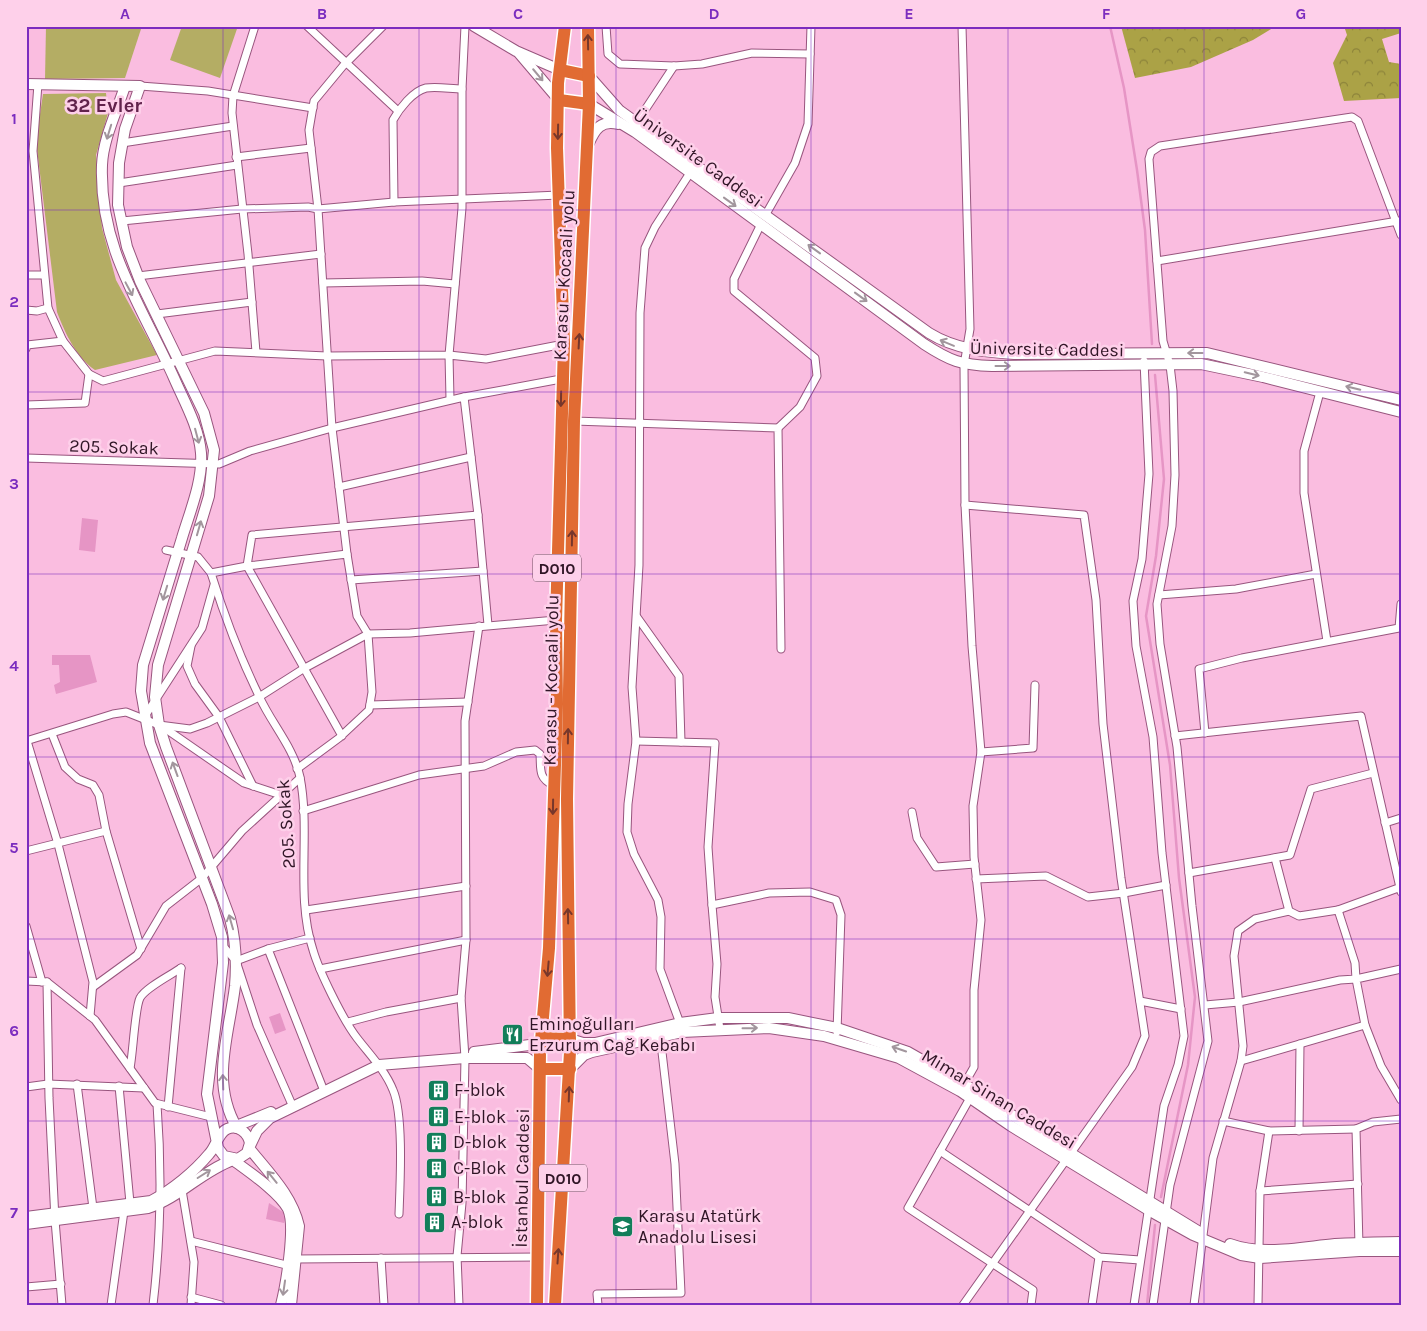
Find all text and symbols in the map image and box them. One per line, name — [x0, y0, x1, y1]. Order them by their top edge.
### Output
text: A — [120, 4, 130, 23]
text: B — [317, 4, 327, 23]
text: C — [513, 4, 523, 23]
text: D — [709, 4, 720, 23]
text: E — [904, 4, 914, 23]
text: F — [1102, 4, 1111, 23]
text: G — [1296, 4, 1306, 23]
one-way arrow — [584, 34, 593, 50]
one-way arrow — [532, 68, 543, 81]
district label: 32 Evler — [66, 94, 142, 117]
street label: Üniversite Caddesi — [629, 104, 767, 212]
text: 1 — [11, 109, 17, 128]
one-way arrow — [104, 123, 114, 139]
one-way arrow — [553, 124, 562, 140]
street label: Karasu - Kocaali yolu — [549, 189, 579, 361]
one-way arrow — [723, 196, 736, 207]
one-way arrow — [808, 244, 821, 255]
one-way arrow — [125, 281, 134, 296]
text: 2 — [9, 292, 19, 311]
one-way arrow — [854, 292, 867, 303]
one-way arrow — [574, 333, 583, 349]
one-way arrow — [940, 337, 955, 347]
street label: Üniversite Caddesi — [970, 337, 1124, 361]
one-way arrow — [1187, 348, 1204, 358]
one-way arrow — [994, 361, 1011, 371]
one-way arrow — [1244, 370, 1260, 379]
one-way arrow — [1346, 383, 1362, 393]
one-way arrow — [556, 391, 566, 407]
one-way arrow — [192, 428, 202, 444]
street label: 205. Sokak — [69, 434, 159, 460]
text: 3 — [9, 474, 19, 493]
one-way arrow — [195, 521, 205, 537]
one-way arrow — [567, 531, 576, 547]
road number: D010 — [533, 554, 581, 582]
one-way arrow — [159, 585, 169, 601]
street label: Karasu - Kocaali yolu — [539, 594, 563, 766]
text: 4 — [9, 656, 19, 675]
one-way arrow — [563, 728, 573, 744]
one-way arrow — [170, 762, 179, 777]
street label: 205. Sokak — [272, 778, 300, 870]
one-way arrow — [548, 799, 557, 815]
text: 5 — [9, 838, 19, 857]
one-way arrow — [564, 908, 573, 924]
one-way arrow — [225, 914, 235, 930]
one-way arrow — [543, 961, 552, 977]
place label: Eminoğulları Erzurum Cağ Kebabı — [529, 1013, 696, 1056]
text: 6 — [9, 1021, 19, 1040]
restaurant icon: Eminoğulları Erzurum Cağ Kebabı — [501, 1022, 525, 1046]
one-way arrow — [742, 1024, 758, 1033]
one-way arrow — [892, 1044, 908, 1053]
street label: Mimar Sinan Caddesi — [918, 1044, 1080, 1154]
one-way arrow — [218, 1075, 228, 1091]
building icon: F-blok — [426, 1078, 450, 1102]
place label: F-blok — [454, 1079, 505, 1101]
one-way arrow — [564, 1086, 574, 1102]
building icon: E-blok — [426, 1105, 450, 1129]
place label: E-blok — [454, 1106, 506, 1128]
street label: İstanbul Caddesi — [510, 1108, 534, 1248]
building icon: D-blok — [425, 1130, 449, 1154]
place label: D-blok — [453, 1131, 507, 1153]
building icon: C-Blok — [425, 1156, 449, 1180]
place label: C-Blok — [453, 1157, 507, 1179]
road number: D010 — [539, 1164, 587, 1192]
one-way arrow — [197, 1169, 211, 1180]
one-way arrow — [266, 1171, 277, 1184]
building icon: B-blok — [425, 1185, 449, 1209]
place label: B-blok — [453, 1186, 506, 1208]
text: 7 — [10, 1203, 18, 1222]
place label: Karasu Atatürk Anadolu Lisesi — [638, 1205, 761, 1248]
building icon: A-blok — [423, 1210, 447, 1234]
place label: A-blok — [451, 1211, 503, 1233]
school or university icon: Karasu Atatürk Anadolu Lisesi — [610, 1214, 634, 1238]
one-way arrow — [553, 1248, 563, 1264]
one-way arrow — [279, 1280, 289, 1296]

